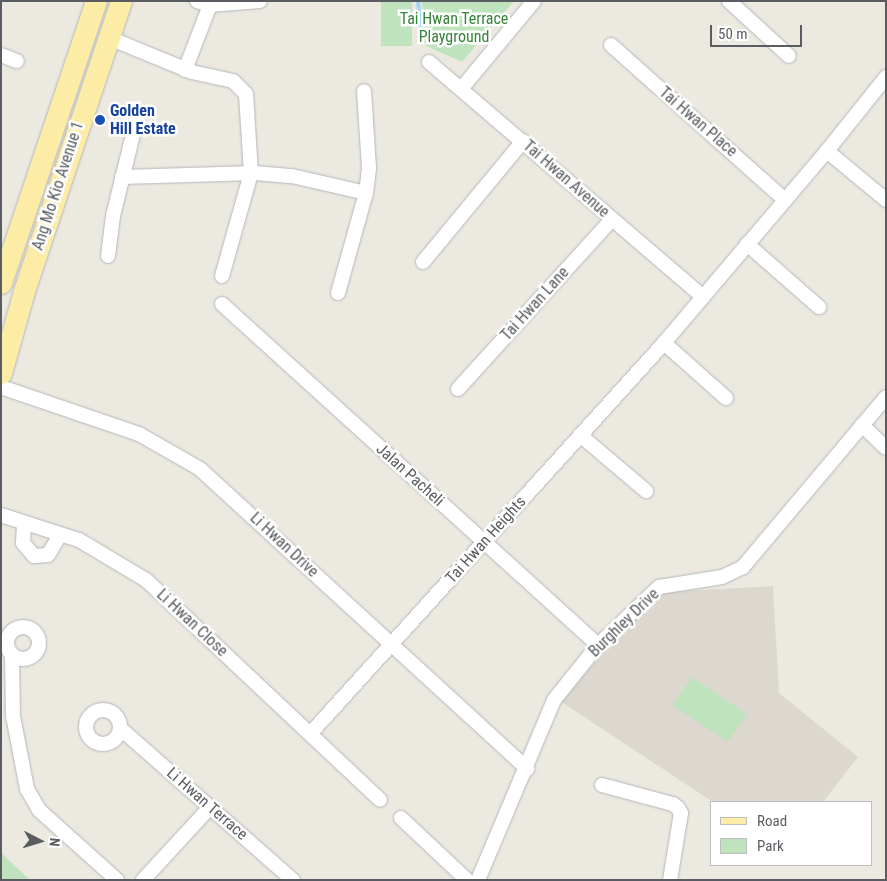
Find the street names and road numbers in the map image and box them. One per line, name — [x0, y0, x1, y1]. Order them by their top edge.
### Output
street label: Tai Hwan Place — [655, 83, 741, 161]
street label: Ang Mo Kio Avenue 1 — [28, 119, 88, 253]
street label: Tai Hwan Avenue — [519, 136, 613, 222]
street label: Tai Hwan Lane — [497, 263, 573, 345]
street label: Jalan Pacheli — [372, 440, 448, 510]
street label: Tai Hwan Heights — [442, 492, 530, 588]
street label: Li Hwan Drive — [246, 509, 322, 581]
street label: Li Hwan Close — [153, 585, 231, 661]
street label: Burghley Drive — [585, 585, 663, 661]
street label: Li Hwan Terrace — [162, 763, 252, 845]

